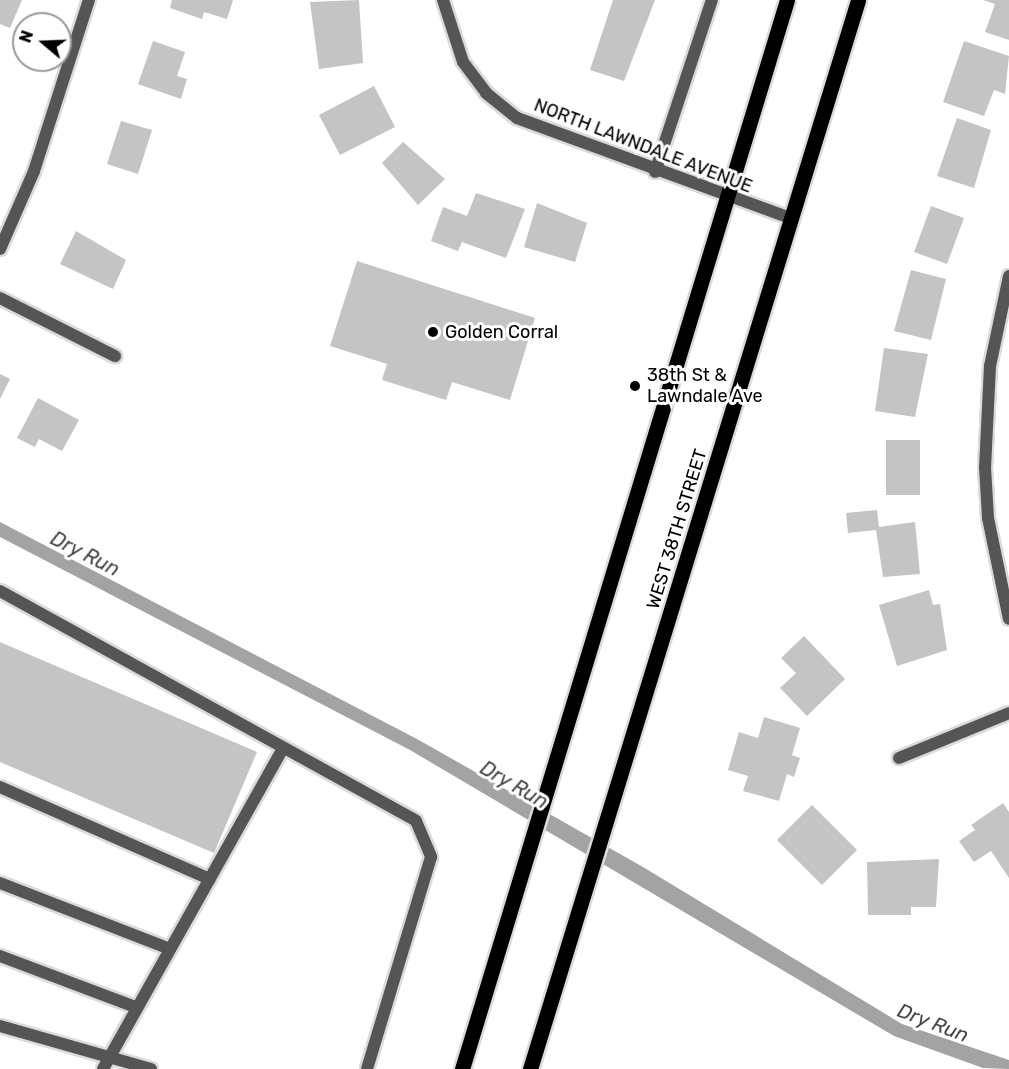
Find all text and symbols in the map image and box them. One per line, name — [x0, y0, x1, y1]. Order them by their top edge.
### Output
north arrow — [12, 12, 72, 72]
text: N — [16, 28, 37, 45]
street label: NORTH LAWNDALE AVENUE — [531, 94, 755, 198]
place label: Golden Corral — [445, 321, 558, 343]
marker: Golden Corral — [426, 325, 440, 339]
place label: 38th St & Lawndale Ave — [647, 365, 763, 407]
marker: 38th St & Lawndale Ave — [628, 379, 642, 393]
street label: WEST 38TH STREET — [642, 446, 712, 612]
water label: Dry Run — [46, 526, 124, 582]
water label: Dry Run — [476, 756, 552, 814]
water label: Dry Run — [894, 998, 972, 1048]

